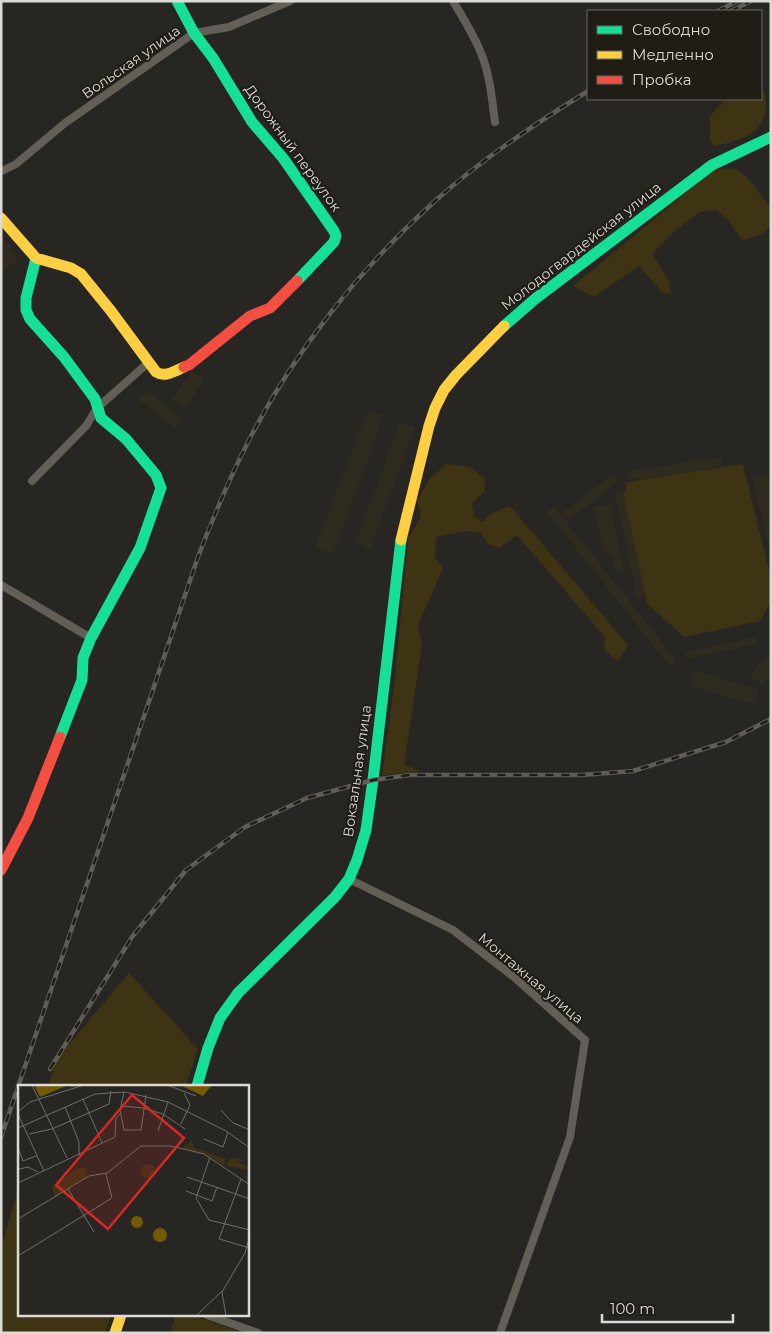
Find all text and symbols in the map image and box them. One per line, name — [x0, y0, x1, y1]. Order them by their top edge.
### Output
legend — [587, 10, 762, 100]
text: Свободно — [632, 20, 710, 39]
street label: Вольская улица — [78, 21, 184, 103]
text: Медленно — [632, 45, 714, 64]
text: Пробка — [632, 70, 691, 89]
street label: Дорожный переулок — [241, 81, 345, 215]
street label: Молодогвардейская улица — [497, 178, 665, 314]
street label: Вокзальная улица — [339, 704, 375, 838]
street label: Монтажная улица — [475, 929, 587, 1027]
inset map — [18, 1085, 249, 1316]
scale bar — [602, 1292, 733, 1324]
text: 100 m — [610, 1299, 655, 1318]

